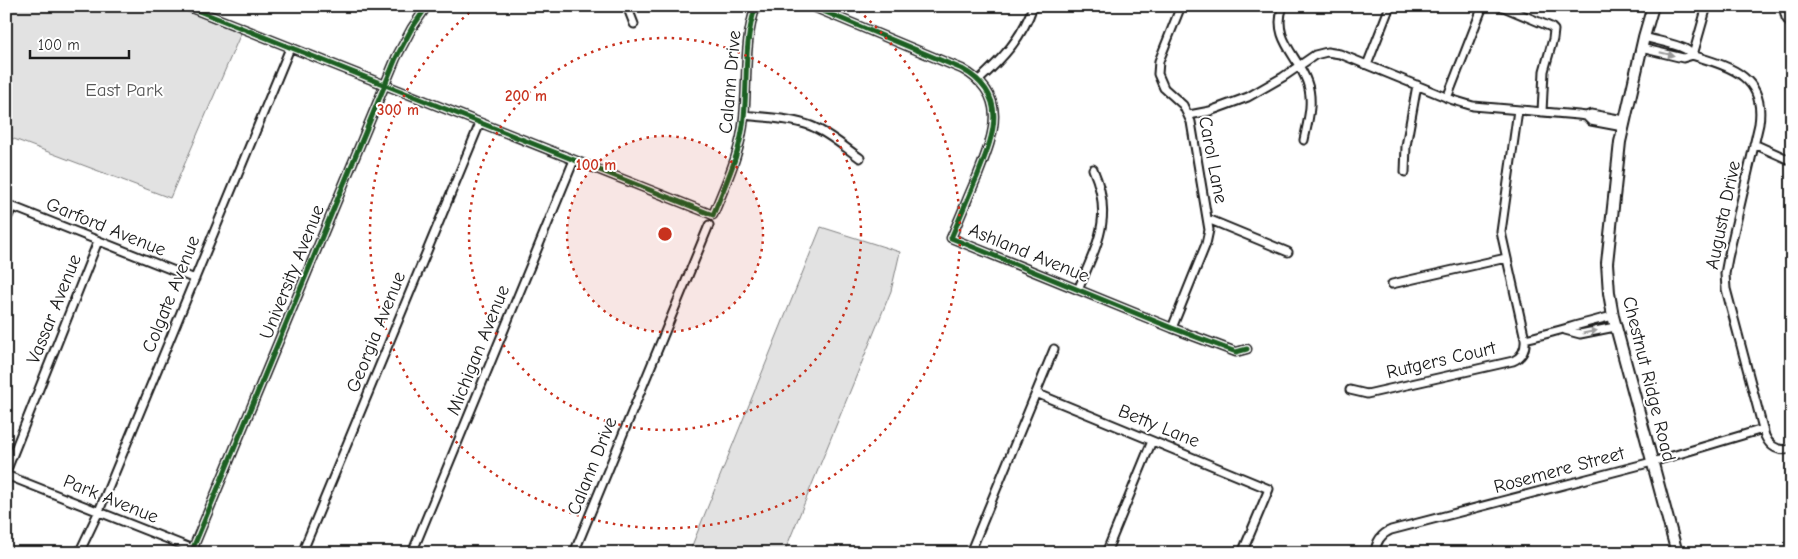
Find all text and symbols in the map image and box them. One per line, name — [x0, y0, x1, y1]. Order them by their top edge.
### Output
scale bar — [30, 28, 129, 60]
street label: Calann Drive — [715, 29, 745, 135]
text: 100 m — [38, 36, 80, 54]
one-way arrow — [1660, 50, 1675, 58]
park label: East Park — [85, 79, 163, 101]
text: 200 m — [505, 87, 547, 105]
text: 300 m — [377, 101, 419, 119]
street label: Carol Lane — [1194, 115, 1232, 205]
text: 100 m — [576, 156, 616, 174]
street label: Augusta Drive — [1701, 159, 1745, 271]
street label: Garford Avenue — [43, 193, 169, 261]
street label: University Avenue — [255, 202, 329, 342]
street label: Ashland Avenue — [966, 219, 1092, 287]
centre of rings — [656, 225, 674, 243]
street label: Colgate Avenue — [138, 232, 204, 356]
street label: Vassar Avenue — [22, 251, 86, 367]
street label: Georgia Avenue — [342, 268, 410, 396]
street label: Michigan Avenue — [442, 282, 514, 418]
street label: Chestnut Ridge Road — [1618, 294, 1680, 464]
one-way arrow — [1582, 328, 1597, 336]
street label: Rutgers Court — [1384, 337, 1498, 383]
street label: Betty Lane — [1115, 400, 1203, 452]
street label: Calann Drive — [562, 414, 622, 518]
street label: Rosemere Street — [1491, 442, 1627, 498]
street label: Park Avenue — [60, 470, 162, 528]

